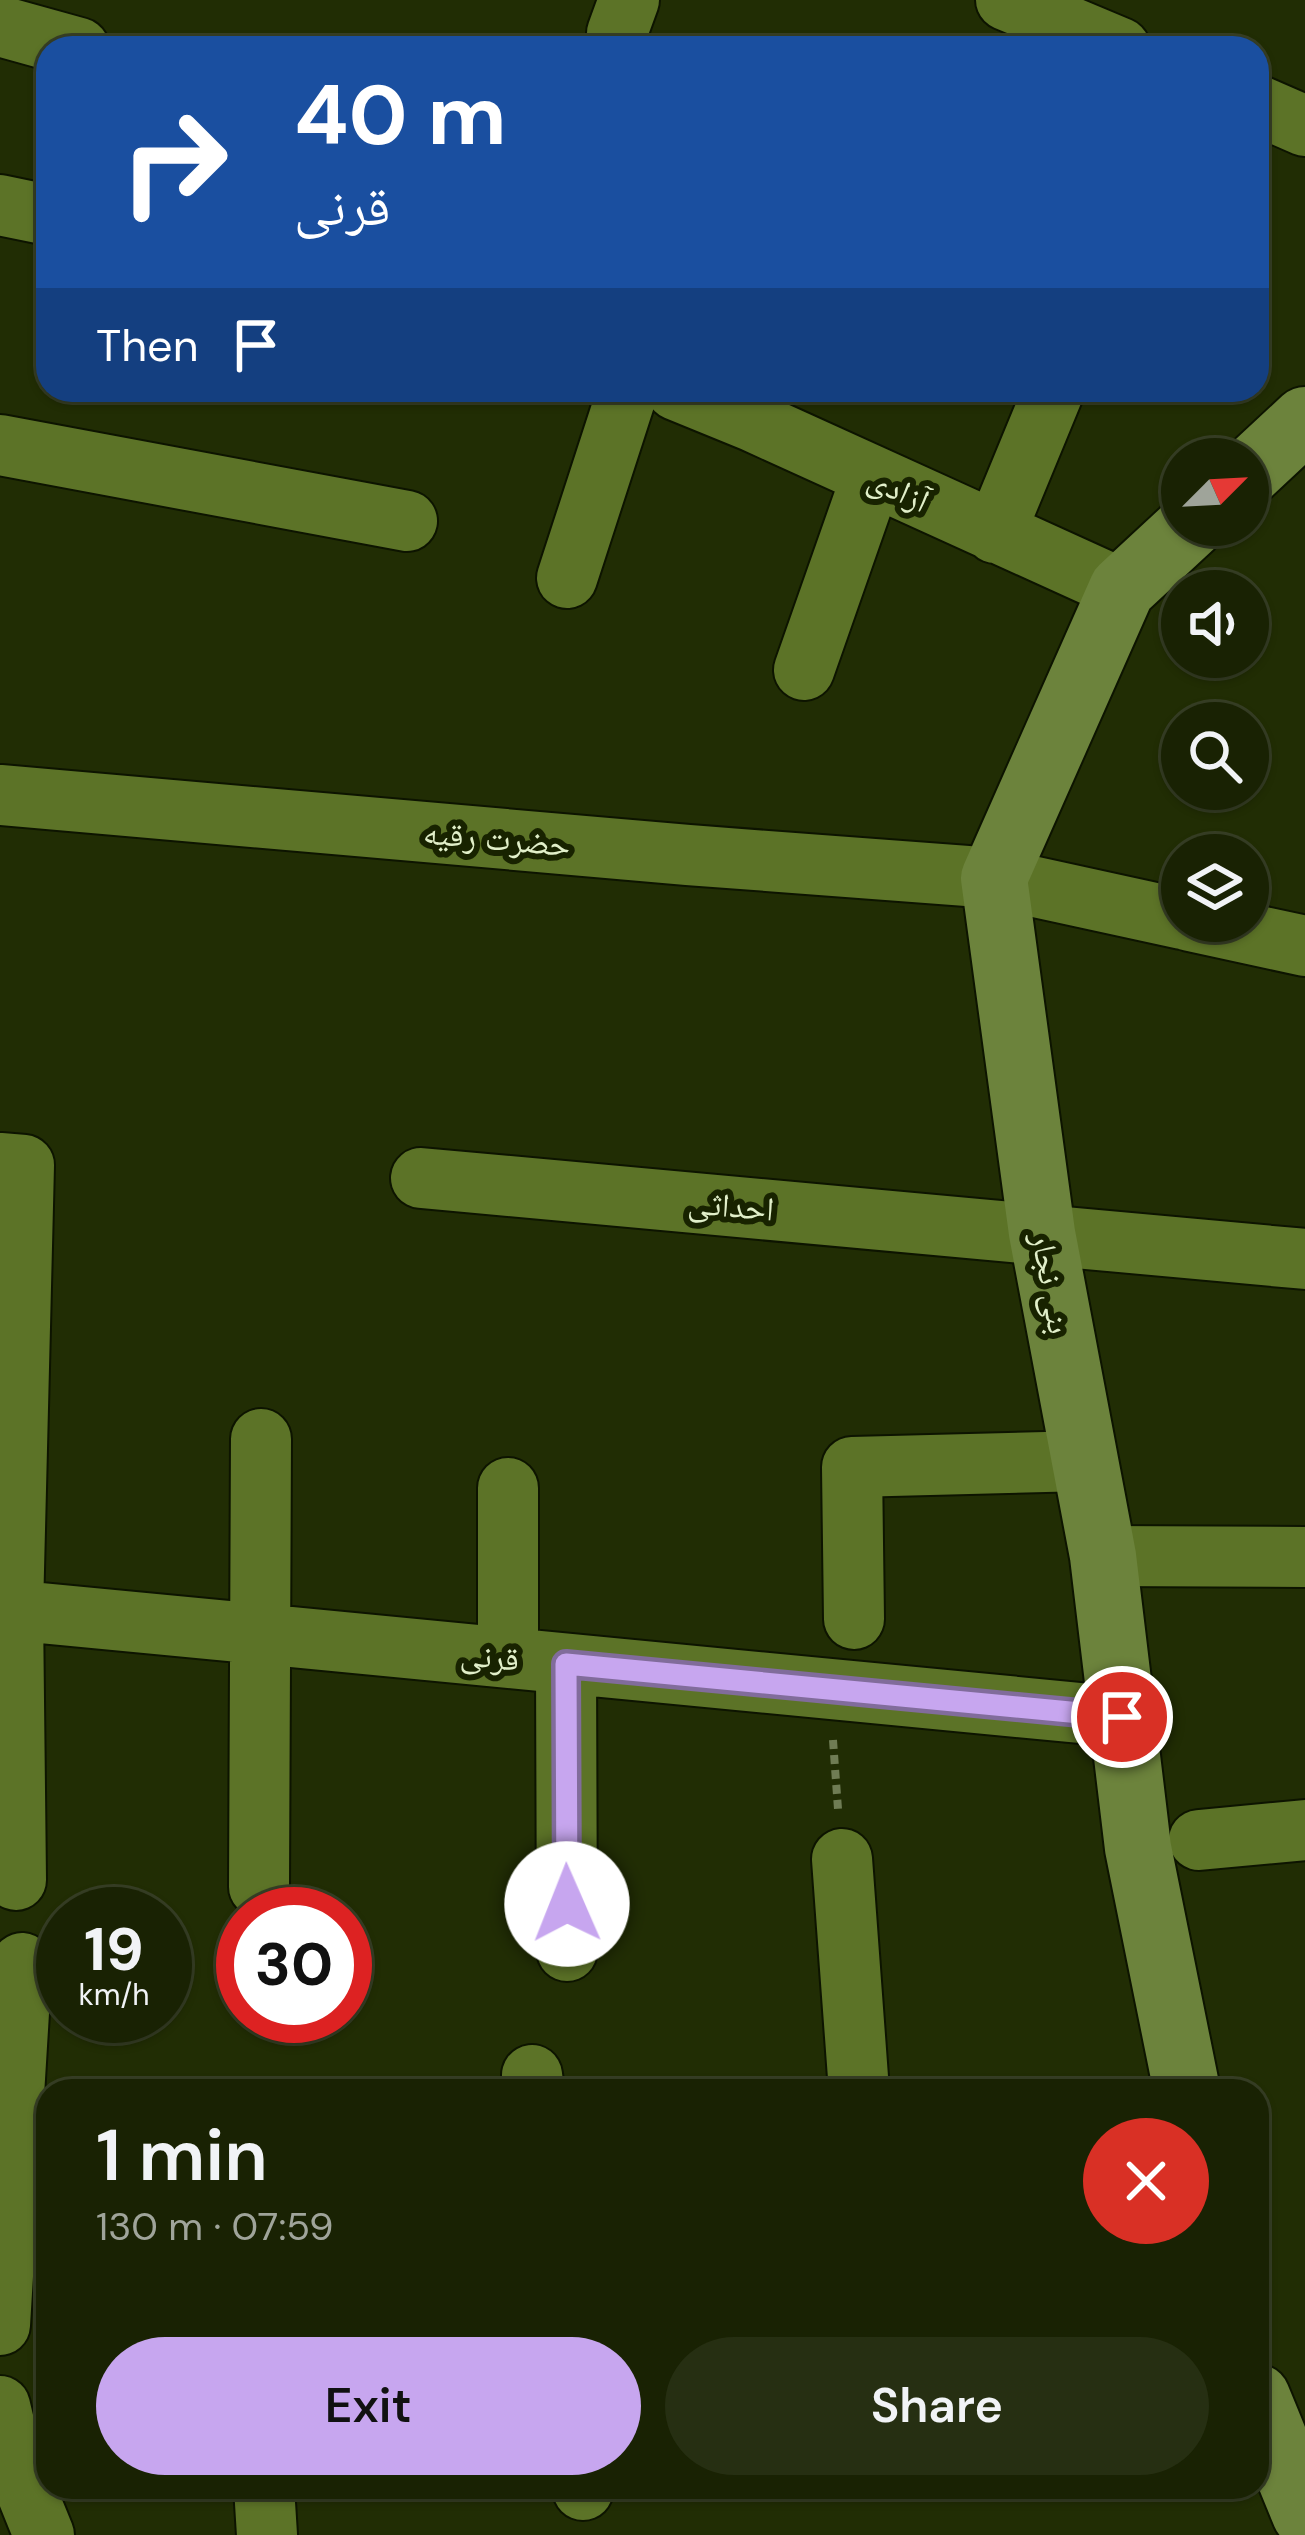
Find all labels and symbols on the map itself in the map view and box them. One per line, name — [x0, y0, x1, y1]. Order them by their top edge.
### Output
north arrow — [1161, 438, 1269, 546]
street label: آزادی — [861, 457, 938, 523]
street label: حضرت رقیه — [422, 811, 572, 866]
street label: احداثی — [686, 1180, 776, 1231]
street label: بنی نجار — [1021, 1228, 1082, 1337]
street label: قرنی — [458, 1632, 522, 1681]
pin — [1071, 1666, 1173, 1768]
position arrow — [504, 1841, 630, 1967]
speed limit sign: 30 — [216, 1887, 372, 2043]

